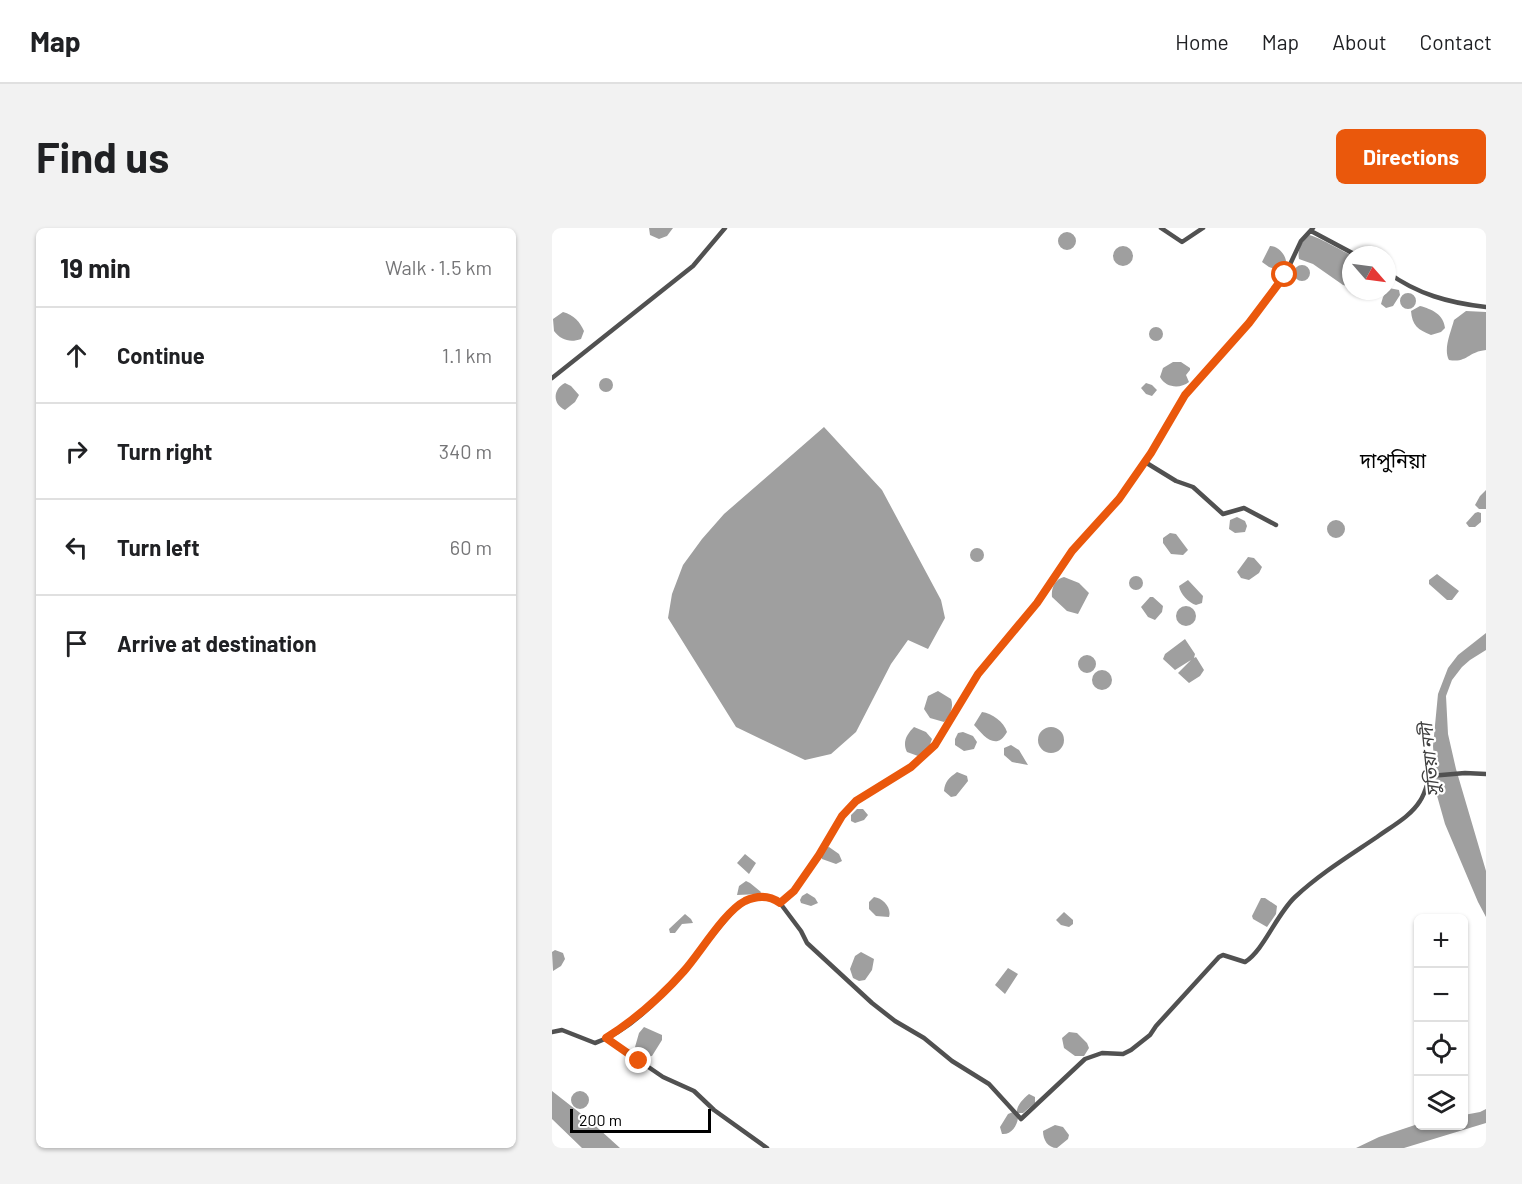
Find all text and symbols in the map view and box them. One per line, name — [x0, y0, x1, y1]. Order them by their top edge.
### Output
text: Map — [30, 24, 81, 58]
text: Home — [1175, 29, 1229, 54]
text: Map — [1262, 29, 1299, 54]
text: About — [1332, 29, 1387, 54]
text: Contact — [1420, 29, 1492, 54]
button: Directions — [1336, 129, 1486, 184]
text: Find us — [36, 131, 169, 181]
north arrow — [1342, 246, 1396, 300]
text: 19 min — [60, 252, 131, 283]
text: Walk · 1.5 km — [385, 255, 492, 279]
route start — [1271, 261, 1297, 287]
icon: ahead — [60, 339, 93, 372]
text: Continue — [117, 342, 205, 368]
text: 1.1 km — [442, 343, 492, 367]
icon: right — [60, 435, 93, 468]
text: Turn right — [117, 438, 212, 464]
text: 340 m — [439, 439, 492, 463]
district label: দাপুনিয়া — [1359, 448, 1427, 473]
icon: left — [60, 531, 93, 564]
text: Turn left — [117, 534, 200, 560]
text: 60 m — [450, 535, 492, 559]
icon: arrive — [60, 627, 93, 660]
text: Arrive at destination — [117, 630, 316, 656]
water label: সুতিয়া নদী — [1414, 719, 1445, 798]
map controls — [1414, 914, 1468, 1130]
button: + — [1414, 914, 1468, 968]
button: − — [1414, 968, 1468, 1022]
button: locate — [1414, 1022, 1468, 1076]
route end — [625, 1047, 651, 1073]
button: layers — [1414, 1076, 1468, 1130]
scale bar — [570, 1106, 711, 1134]
text: 200 m — [579, 1110, 622, 1129]

